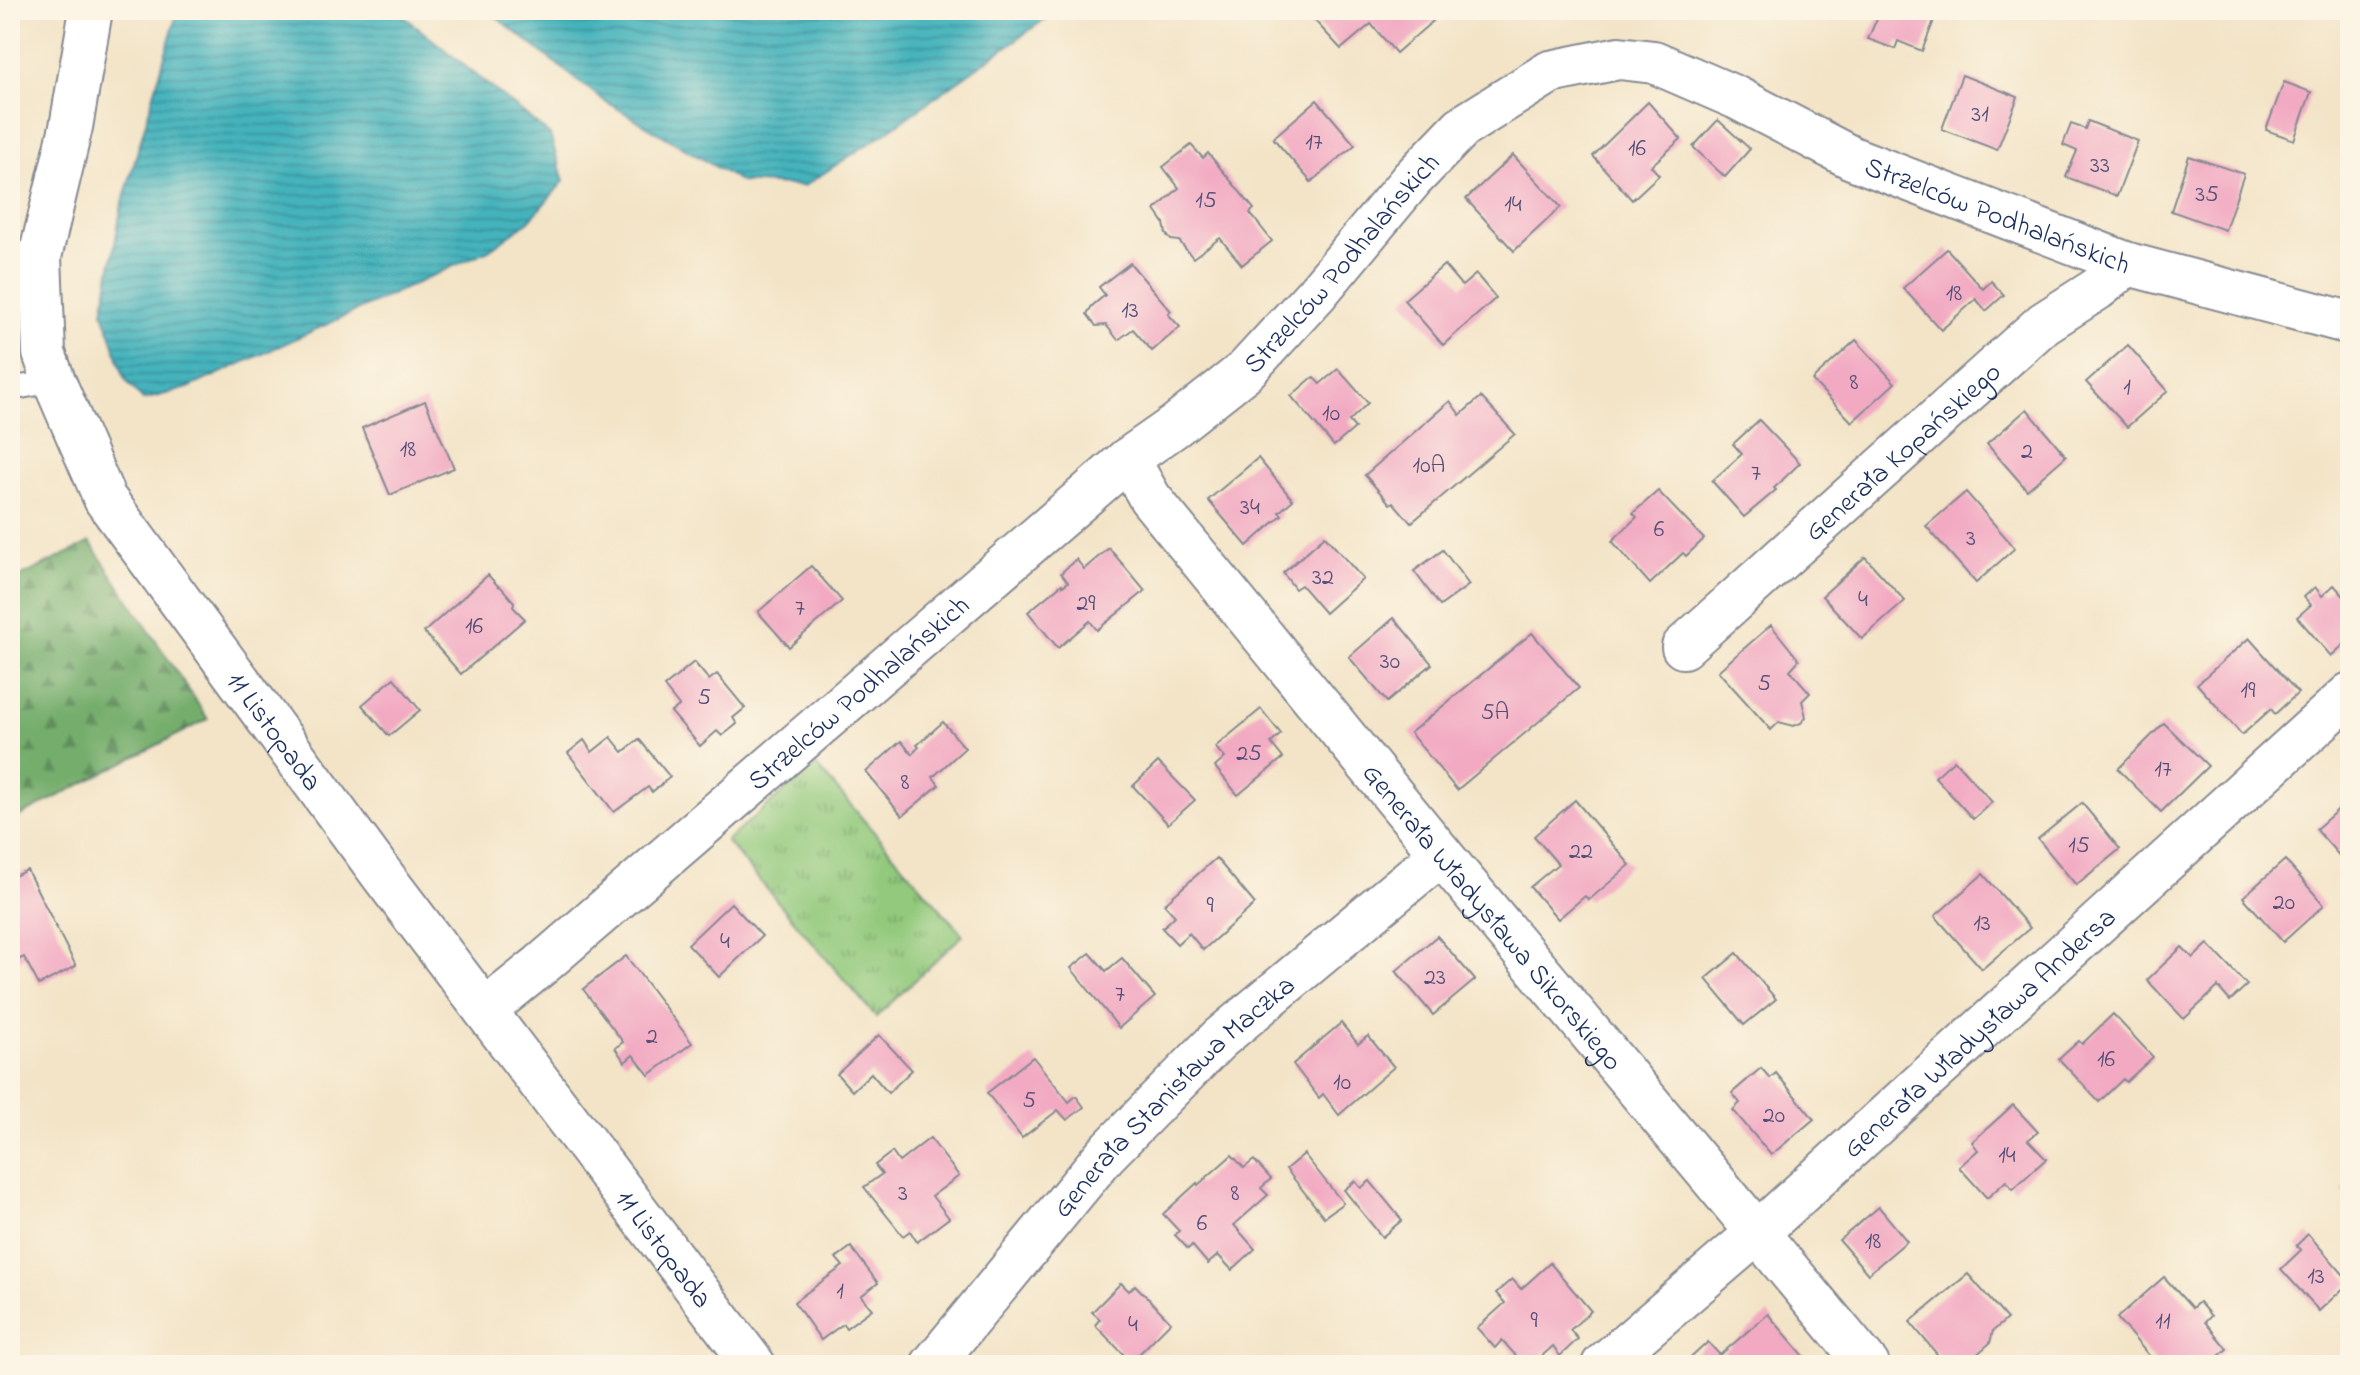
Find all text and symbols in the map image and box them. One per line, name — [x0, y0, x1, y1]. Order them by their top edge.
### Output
house number: 31 — [1971, 98, 1989, 133]
house number: 17 — [1305, 126, 1323, 161]
house number: 16 — [1628, 132, 1647, 167]
street label: Strzelców Podhalańskich — [1235, 145, 1451, 384]
street label: Strzelców Podhalańskich — [1858, 148, 2136, 287]
house number: 33 — [2090, 149, 2110, 184]
house number: 35 — [2195, 178, 2219, 213]
house number: 15 — [1195, 184, 1217, 219]
house number: 14 — [1504, 188, 1522, 223]
house number: 18 — [1946, 277, 1962, 312]
house number: 13 — [1121, 294, 1139, 329]
street label: Generała Kopańskiego — [1797, 354, 2012, 553]
house number: 8 — [1850, 366, 1859, 401]
house number: 1 — [2123, 371, 2131, 406]
house number: 10 — [1322, 397, 1340, 432]
house number: 18 — [400, 433, 416, 468]
house number: 2 — [2021, 435, 2033, 470]
house number: 10A — [1413, 449, 1445, 484]
house number: 7 — [1751, 457, 1761, 492]
house number: 34 — [1240, 491, 1260, 526]
house number: 6 — [1654, 513, 1665, 548]
house number: 3 — [1966, 522, 1976, 557]
house number: 32 — [1312, 561, 1334, 596]
house number: 4 — [1858, 583, 1868, 618]
street label: Strzelców Podhalańskich — [740, 587, 980, 802]
house number: 29 — [1076, 587, 1096, 622]
house number: 7 — [795, 592, 805, 627]
house number: 16 — [465, 610, 484, 645]
house number: 30 — [1380, 645, 1400, 680]
street label: 11 Listopada — [215, 664, 331, 801]
house number: 5 — [1757, 667, 1771, 702]
house number: 19 — [2241, 674, 2256, 709]
house number: 5 — [697, 681, 711, 716]
house number: 5A — [1481, 696, 1509, 731]
house number: 25 — [1236, 737, 1262, 772]
house number: 17 — [2154, 753, 2172, 788]
street label: Generała Władysława Sikorskiego — [1351, 756, 1631, 1081]
house number: 8 — [901, 766, 910, 801]
house number: 15 — [2068, 829, 2090, 864]
house number: 22 — [1569, 835, 1593, 870]
house number: 20 — [2273, 886, 2295, 921]
house number: 9 — [1206, 889, 1214, 924]
street label: Generała Władysława Andersa — [1835, 899, 2127, 1170]
house number: 13 — [1973, 907, 1991, 942]
house number: 4 — [720, 925, 730, 960]
house number: 23 — [1424, 961, 1446, 996]
street label: Generała Stanisława Maczka — [1044, 967, 1305, 1228]
house number: 7 — [1115, 978, 1125, 1013]
house number: 2 — [646, 1020, 658, 1055]
house number: 16 — [2097, 1043, 2116, 1078]
house number: 10 — [1333, 1066, 1351, 1101]
house number: 5 — [1022, 1084, 1036, 1119]
house number: 20 — [1763, 1099, 1785, 1134]
house number: 14 — [1998, 1139, 2016, 1174]
house number: 3 — [898, 1177, 908, 1212]
house number: 8 — [1231, 1177, 1240, 1212]
street label: 11 Listopada — [604, 1182, 721, 1318]
house number: 6 — [1197, 1207, 1208, 1242]
house number: 18 — [1865, 1225, 1881, 1260]
house number: 13 — [2307, 1260, 2325, 1295]
house number: 1 — [836, 1275, 844, 1310]
house number: 9 — [1530, 1304, 1538, 1339]
house number: 11 — [2155, 1305, 2171, 1340]
house number: 4 — [1128, 1308, 1138, 1343]

